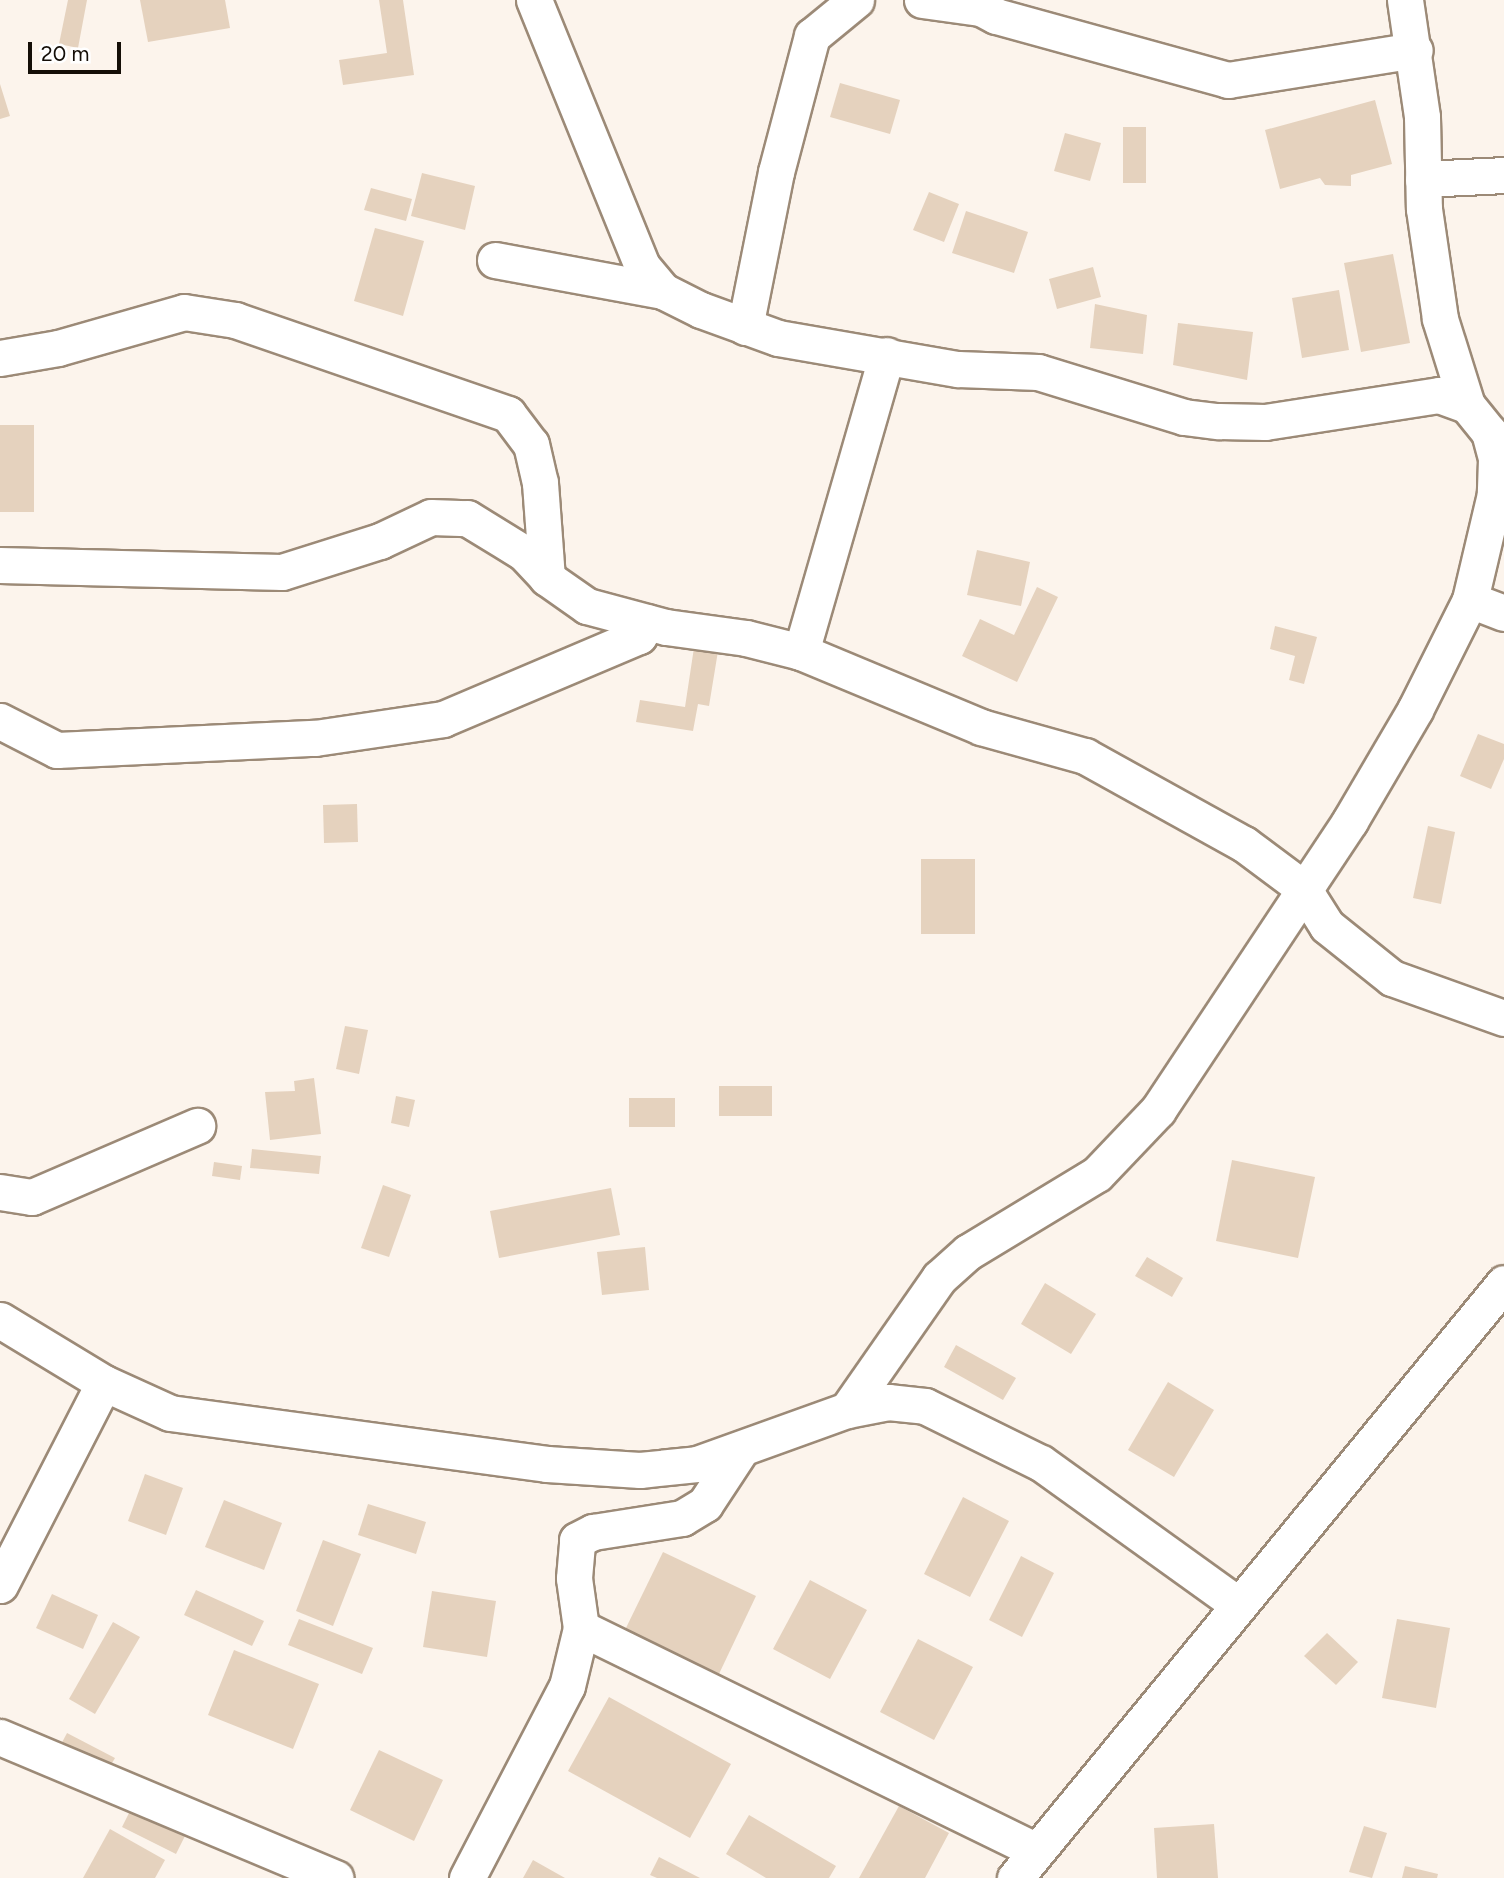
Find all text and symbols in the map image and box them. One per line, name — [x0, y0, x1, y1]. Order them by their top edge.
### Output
scale bar — [32, 28, 124, 72]
text: 20 m — [41, 41, 89, 66]

